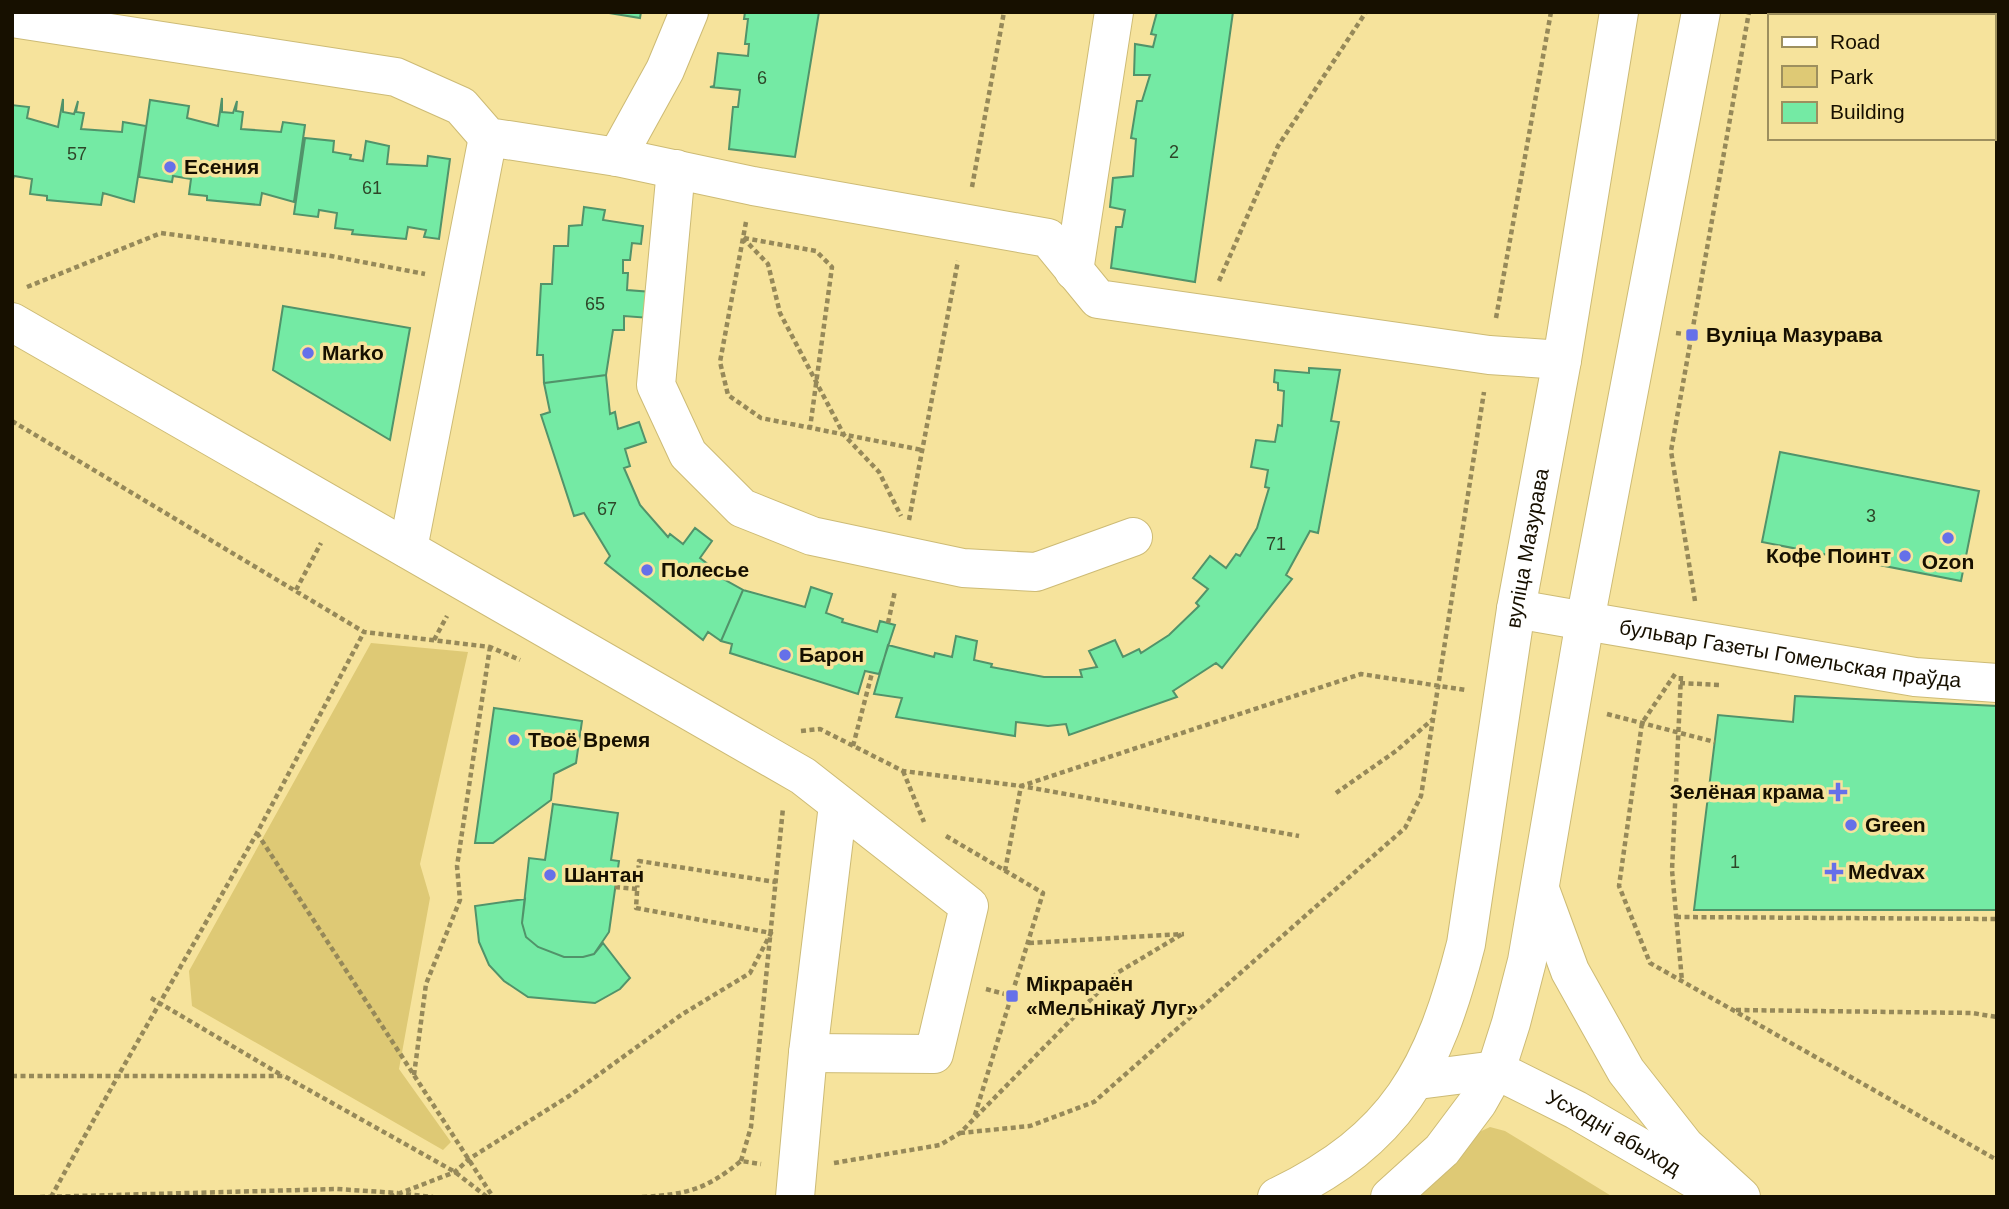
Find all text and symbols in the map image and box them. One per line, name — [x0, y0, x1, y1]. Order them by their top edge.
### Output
legend — [1768, 14, 1995, 140]
text: Road — [1830, 30, 1880, 53]
text: Park — [1830, 65, 1874, 88]
house number: 6 — [757, 68, 767, 88]
text: Building — [1830, 100, 1905, 123]
house number: 2 — [1169, 142, 1179, 162]
house number: 57 — [67, 144, 87, 164]
place label: Есения — [184, 155, 259, 178]
marker: Есения — [162, 159, 178, 175]
house number: 61 — [362, 178, 382, 198]
house number: 65 — [585, 294, 605, 314]
place label: Вуліца Мазурава — [1706, 323, 1883, 346]
marker: Вуліца Мазурава — [1684, 327, 1700, 343]
place label: Marko — [322, 341, 384, 364]
marker: Marko — [300, 345, 316, 361]
street label: вуліца Мазурава — [1501, 466, 1553, 630]
house number: 67 — [597, 499, 617, 519]
house number: 3 — [1866, 506, 1876, 526]
marker: Ozon — [1940, 530, 1956, 546]
house number: 71 — [1266, 534, 1286, 554]
place label: Кофе Поинт — [1766, 544, 1891, 567]
marker: Кофе Поинт — [1897, 548, 1913, 564]
place label: Ozon — [1922, 550, 1974, 573]
place label: Полесье — [661, 558, 749, 581]
marker: Полесье — [639, 562, 655, 578]
street label: бульвар Газеты Гомельская праўда — [1618, 615, 1962, 691]
place label: Барон — [799, 643, 864, 666]
marker: Барон — [777, 647, 793, 663]
place label: Твоё Время — [528, 728, 650, 751]
marker: Твоё Время — [506, 732, 522, 748]
place label: Зелёная крама — [1670, 780, 1824, 803]
marker: Зелёная крама — [1830, 784, 1846, 800]
place label: Green — [1865, 813, 1926, 836]
marker: Green — [1843, 817, 1859, 833]
house number: 1 — [1730, 852, 1740, 872]
place label: Medvax — [1848, 860, 1925, 883]
place label: Шантан — [564, 863, 644, 886]
marker: Medvax — [1826, 864, 1842, 880]
marker: Шантан — [542, 867, 558, 883]
place label: Мікрараён «Мельнікаў Луг» — [1026, 972, 1198, 1019]
marker: Мікрараён «Мельнікаў Луг» — [1004, 988, 1020, 1004]
street label: Усходні абыход — [1543, 1085, 1685, 1179]

